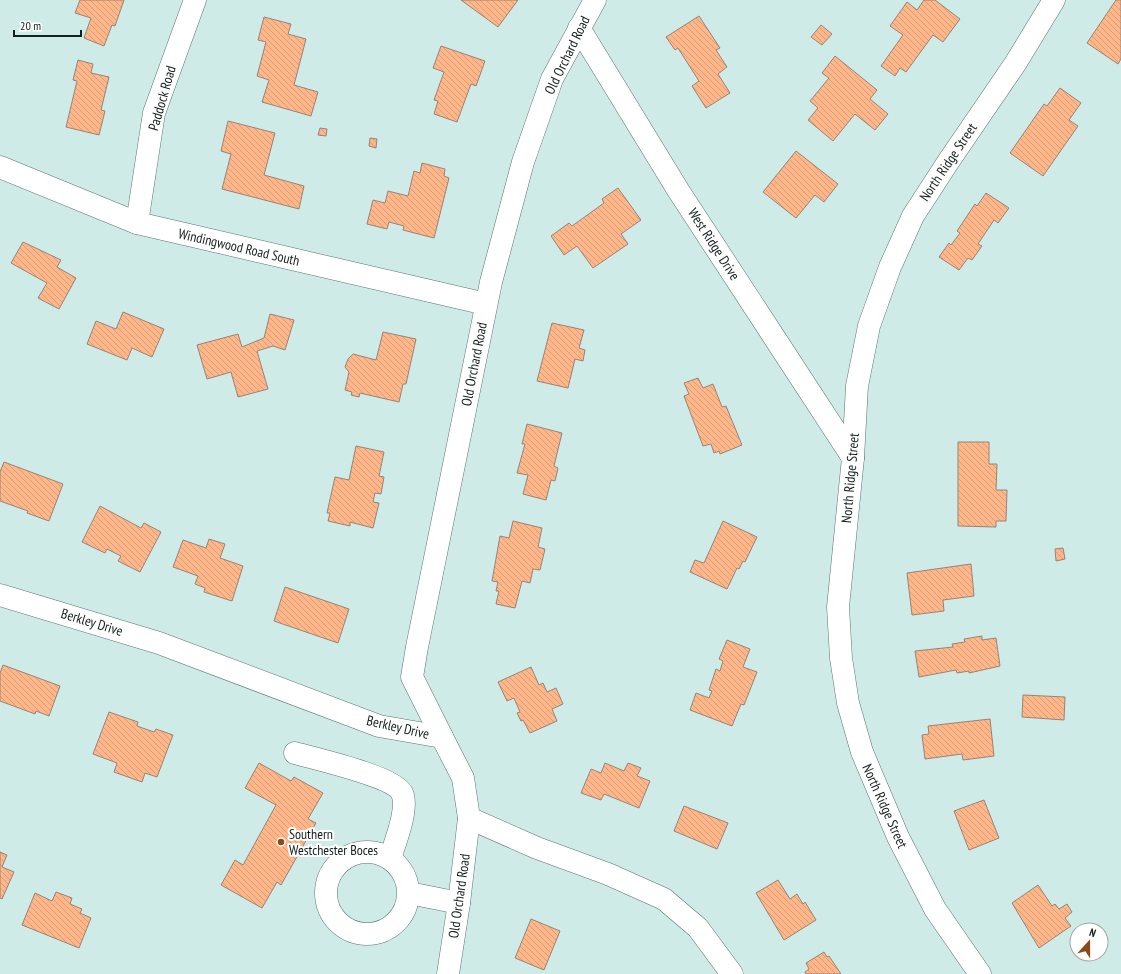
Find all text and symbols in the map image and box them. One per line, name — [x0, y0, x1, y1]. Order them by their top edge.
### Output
scale bar — [14, 12, 81, 38]
street label: Old Orchard Road — [540, 13, 594, 97]
text: 20 m — [20, 18, 41, 33]
street label: Paddock Road — [144, 63, 180, 133]
street label: North Ridge Street — [915, 119, 981, 204]
street label: West Ridge Drive — [684, 205, 744, 284]
street label: Windingwood Road South — [177, 224, 301, 270]
street label: Old Orchard Road — [457, 321, 491, 407]
street label: North Ridge Street — [837, 432, 863, 524]
street label: Berkley Drive — [59, 604, 125, 640]
street label: Berkley Drive — [365, 711, 431, 743]
street label: North Ridge Street — [858, 761, 912, 851]
place label: Southern Westchester Boces — [289, 825, 378, 859]
marker: Southern Westchester Boces — [276, 837, 286, 847]
street label: Old Orchard Road — [444, 853, 474, 939]
north arrow — [1069, 922, 1109, 962]
text: N — [1087, 925, 1098, 940]

